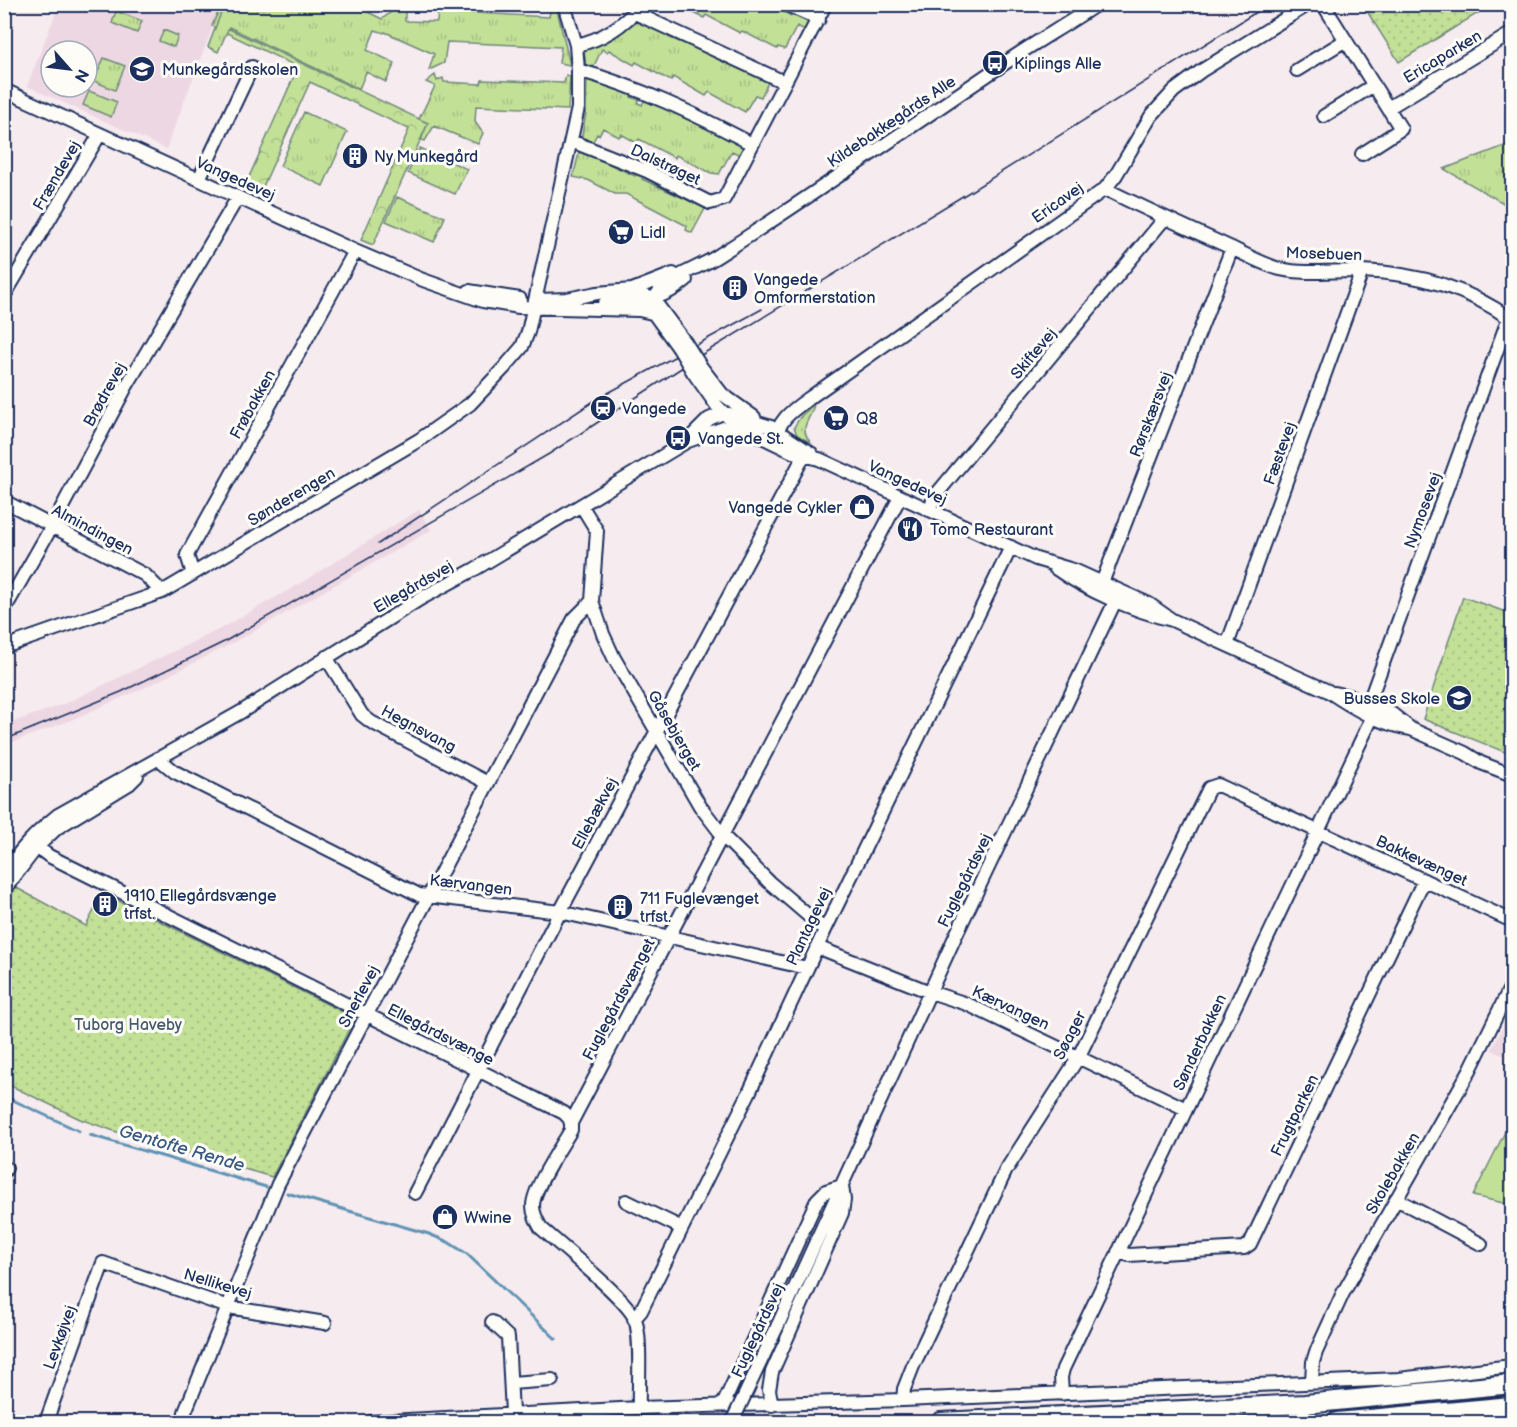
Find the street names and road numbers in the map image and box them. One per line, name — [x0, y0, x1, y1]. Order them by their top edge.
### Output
street label: Ericaparken — [1400, 27, 1485, 88]
street label: Kildebakkegårds Alle — [824, 72, 960, 172]
street label: Frændevej — [30, 137, 85, 214]
street label: Dalstrøget — [627, 141, 703, 190]
street label: Vangedevej — [193, 153, 278, 205]
street label: Ericavej — [1028, 179, 1087, 228]
street label: Mosebuen — [1285, 244, 1363, 265]
street label: Skiftevej — [1007, 325, 1061, 383]
street label: Brødrevej — [80, 359, 131, 430]
street label: Frøbakken — [227, 367, 280, 443]
street label: Rørskærsvej — [1126, 369, 1176, 460]
street label: Fæstevej — [1260, 419, 1301, 488]
street label: Vangedevej — [865, 457, 950, 510]
street label: Sønderengen — [245, 464, 339, 531]
street label: Nymosevej — [1401, 470, 1446, 551]
street label: Almindingen — [49, 501, 136, 560]
street label: Ellegårdsvej — [371, 557, 457, 618]
street label: Gåsebjerget — [643, 687, 704, 774]
street label: Hegnsvang — [378, 702, 459, 757]
street label: Ellebækvej — [569, 775, 622, 853]
street label: Fuglegårdsvej — [934, 831, 996, 931]
street label: Bakkevænget — [1373, 832, 1470, 891]
street label: Kærvangen — [428, 871, 513, 900]
street label: Plantagevej — [783, 884, 836, 969]
street label: Fuglegårdsvænget — [579, 935, 660, 1064]
street label: Snerlevej — [335, 962, 384, 1031]
street label: Kærvangen — [969, 982, 1052, 1035]
street label: Sønderbakken — [1170, 991, 1231, 1094]
street label: Ellegårdsvænge — [384, 1000, 497, 1071]
street label: Søager — [1050, 1008, 1091, 1063]
street label: Frugtparken — [1267, 1072, 1323, 1160]
street label: Skolebakken — [1362, 1129, 1424, 1218]
street label: Nellikevej — [181, 1265, 254, 1304]
street label: Fuglegårdsvej — [728, 1280, 789, 1381]
street label: Levkøjvej — [40, 1303, 81, 1372]

